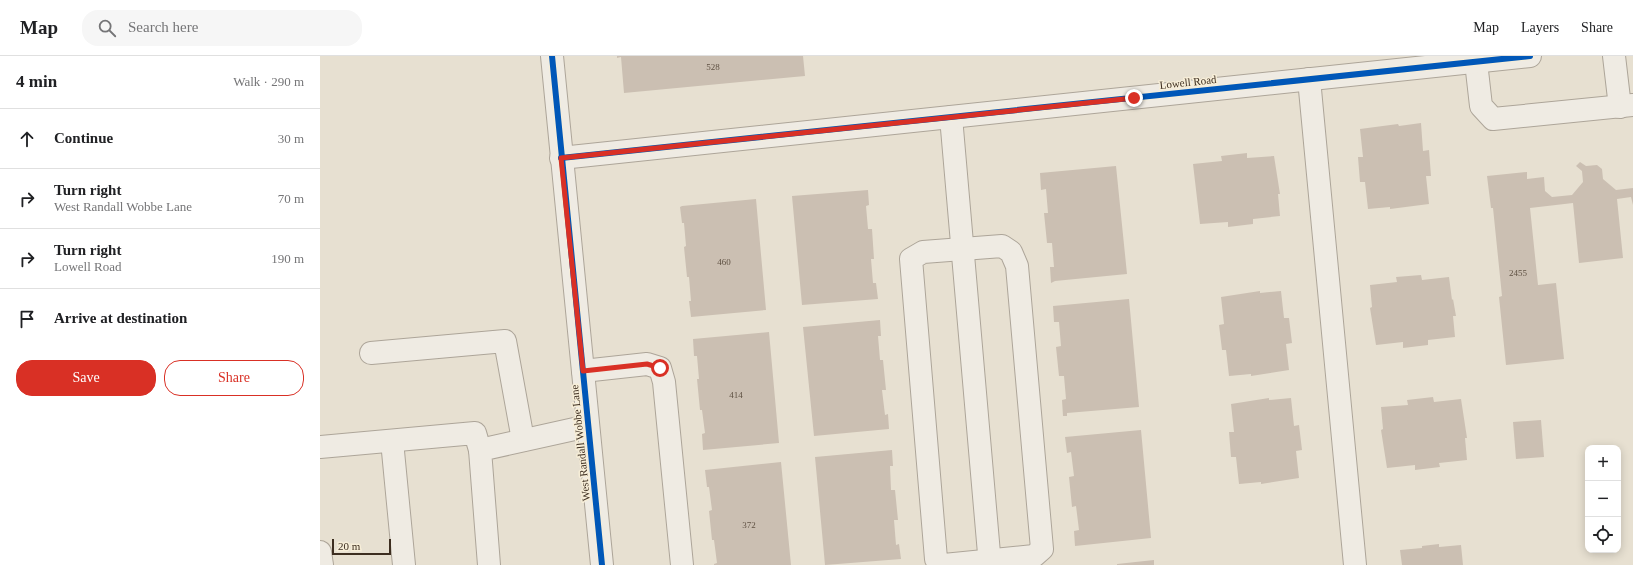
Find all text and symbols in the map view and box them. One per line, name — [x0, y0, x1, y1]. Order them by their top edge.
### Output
search box — [82, 10, 362, 46]
text: Map — [20, 17, 58, 38]
icon: search — [96, 17, 118, 39]
text: Search here — [128, 19, 198, 35]
text: Map — [1473, 20, 1499, 35]
text: Layers — [1521, 20, 1559, 35]
text: Share — [1581, 20, 1613, 35]
house number: 528 — [706, 62, 720, 72]
text: 4 min — [16, 72, 57, 91]
street label: Lowell Road — [1159, 73, 1218, 91]
text: Walk · 290 m — [233, 74, 304, 89]
route end — [1125, 89, 1143, 107]
icon: ahead — [16, 128, 38, 150]
text: Continue — [54, 130, 113, 146]
text: 30 m — [278, 131, 304, 146]
text: Turn right — [54, 182, 121, 198]
icon: right — [16, 188, 38, 210]
text: 70 m — [278, 191, 304, 206]
text: West Randall Wobbe Lane — [54, 199, 192, 214]
text: Turn right — [54, 242, 121, 258]
icon: right — [16, 248, 38, 270]
text: 190 m — [271, 251, 304, 266]
house number: 460 — [717, 257, 731, 267]
text: Lowell Road — [54, 259, 122, 274]
house number: 2455 — [1509, 268, 1528, 278]
icon: arrive — [16, 308, 38, 330]
text: Arrive at destination — [54, 310, 187, 326]
route start — [651, 359, 669, 377]
button: Save — [16, 360, 156, 396]
button: Share — [164, 360, 304, 396]
street label: West Randall Wobbe Lane — [568, 384, 592, 502]
house number: 414 — [729, 390, 743, 400]
map controls — [1585, 445, 1621, 553]
button: + — [1585, 445, 1621, 481]
button: − — [1585, 481, 1621, 517]
button: locate — [1585, 517, 1621, 553]
house number: 372 — [742, 520, 756, 530]
scale bar — [332, 537, 391, 556]
text: 20 m — [338, 540, 360, 552]

